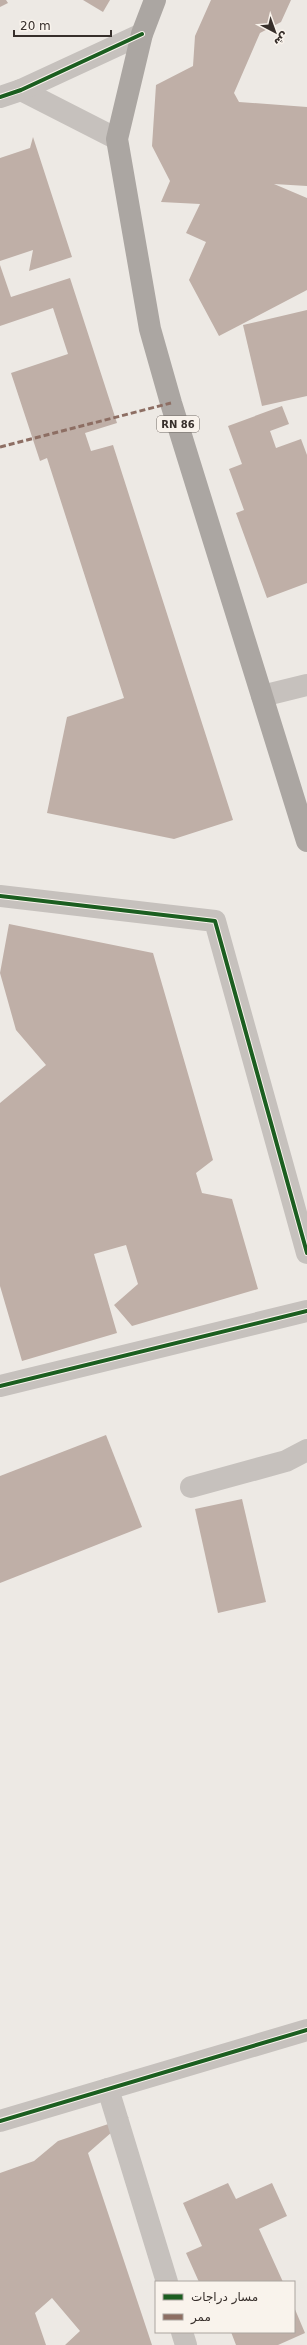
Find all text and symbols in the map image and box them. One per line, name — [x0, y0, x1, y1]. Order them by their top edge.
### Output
scale bar — [14, 12, 111, 38]
north arrow — [255, 12, 295, 52]
text: 20 m — [20, 19, 51, 33]
text: ش — [271, 29, 291, 49]
road number: RN 86 — [157, 416, 199, 432]
legend — [155, 2281, 295, 2333]
text: مسار دراجات — [191, 2290, 258, 2305]
text: ممر — [190, 2310, 211, 2325]

